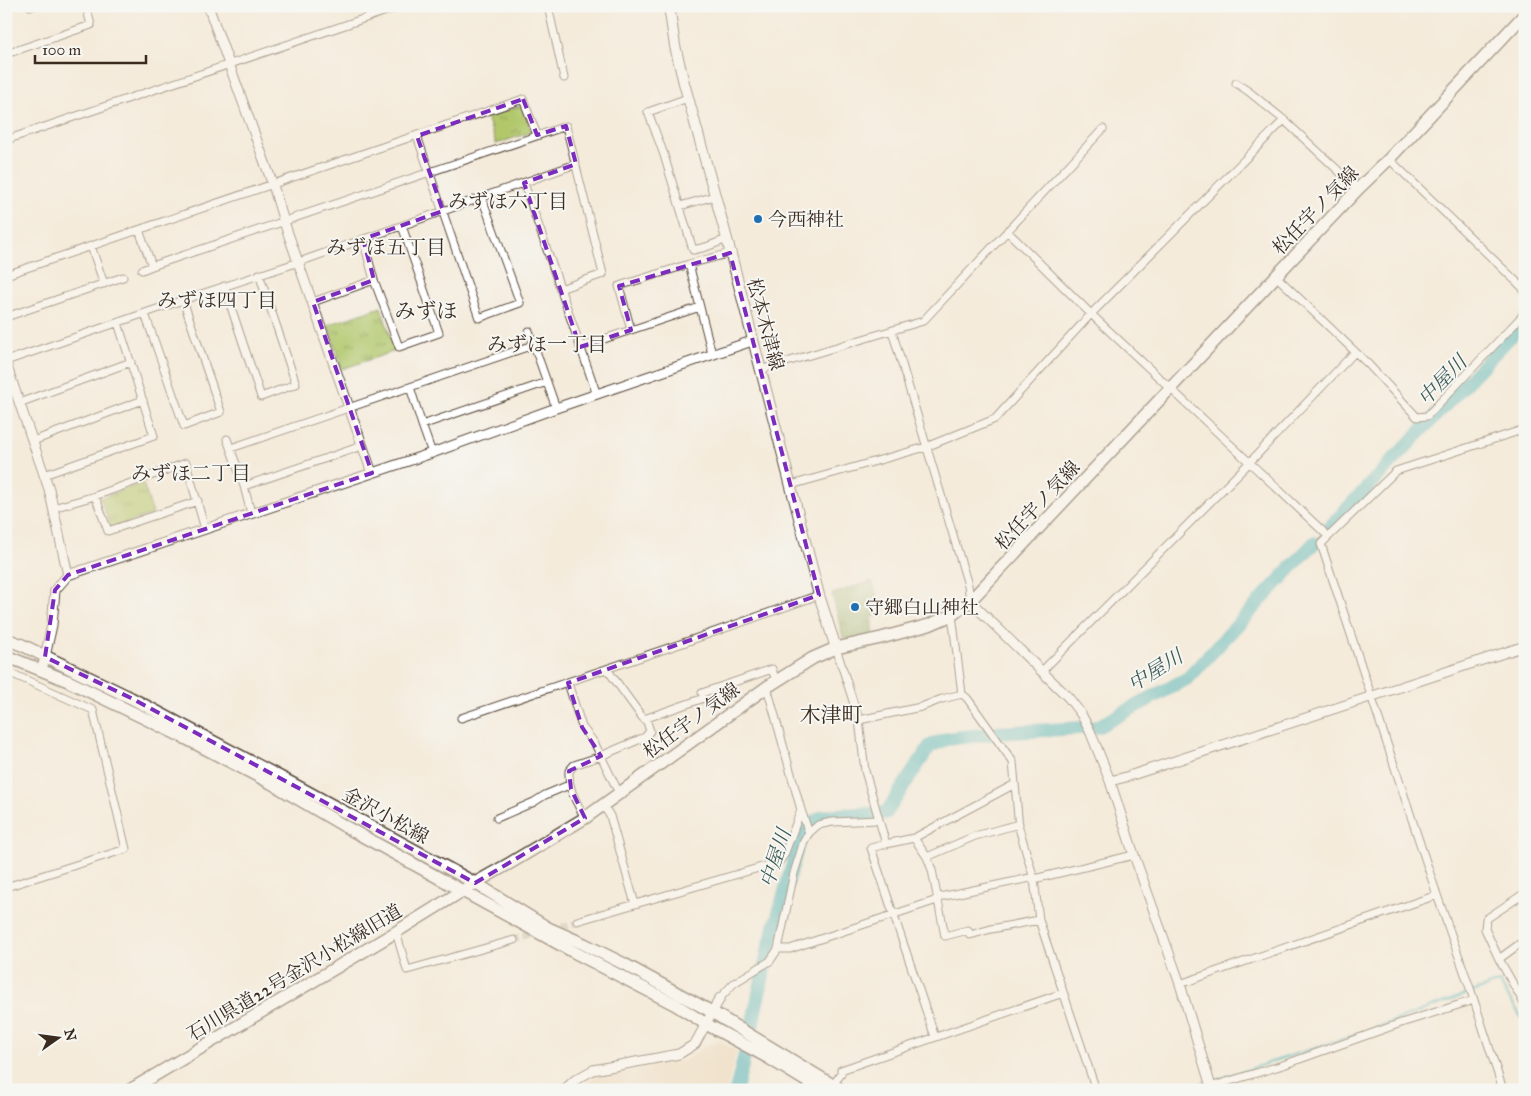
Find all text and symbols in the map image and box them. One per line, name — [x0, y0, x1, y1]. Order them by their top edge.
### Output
scale bar — [35, 32, 146, 64]
text: 100 m — [42, 41, 82, 59]
street label: 松任宇ノ気線 — [1267, 161, 1363, 259]
district label: みずほ六丁目 — [448, 189, 568, 213]
place label: 今西神社 — [768, 208, 844, 231]
marker: 今西神社 — [752, 213, 764, 225]
district label: みずほ五丁目 — [326, 235, 446, 259]
street label: 松本木津線 — [742, 275, 789, 373]
district label: みずほ四丁目 — [157, 288, 277, 312]
district label: みずほ — [395, 298, 458, 324]
district label: みずほ一丁目 — [487, 332, 607, 356]
water label: 中屋川 — [1413, 349, 1473, 410]
street label: 松任宇ノ気線 — [990, 456, 1085, 555]
district label: みずほ二丁目 — [131, 461, 251, 485]
place label: 守郷白山神社 — [865, 596, 979, 619]
marker: 守郷白山神社 — [849, 601, 861, 613]
water label: 中屋川 — [1123, 643, 1188, 696]
street label: 松任宇ノ気線 — [638, 678, 744, 763]
district label: 木津町 — [800, 702, 863, 728]
street label: 金沢小松線 — [339, 782, 433, 849]
water label: 中屋川 — [754, 824, 796, 890]
street label: 石川県道22号金沢小松線旧道 — [183, 899, 406, 1046]
north arrow — [32, 1014, 82, 1064]
text: N — [60, 1027, 80, 1043]

